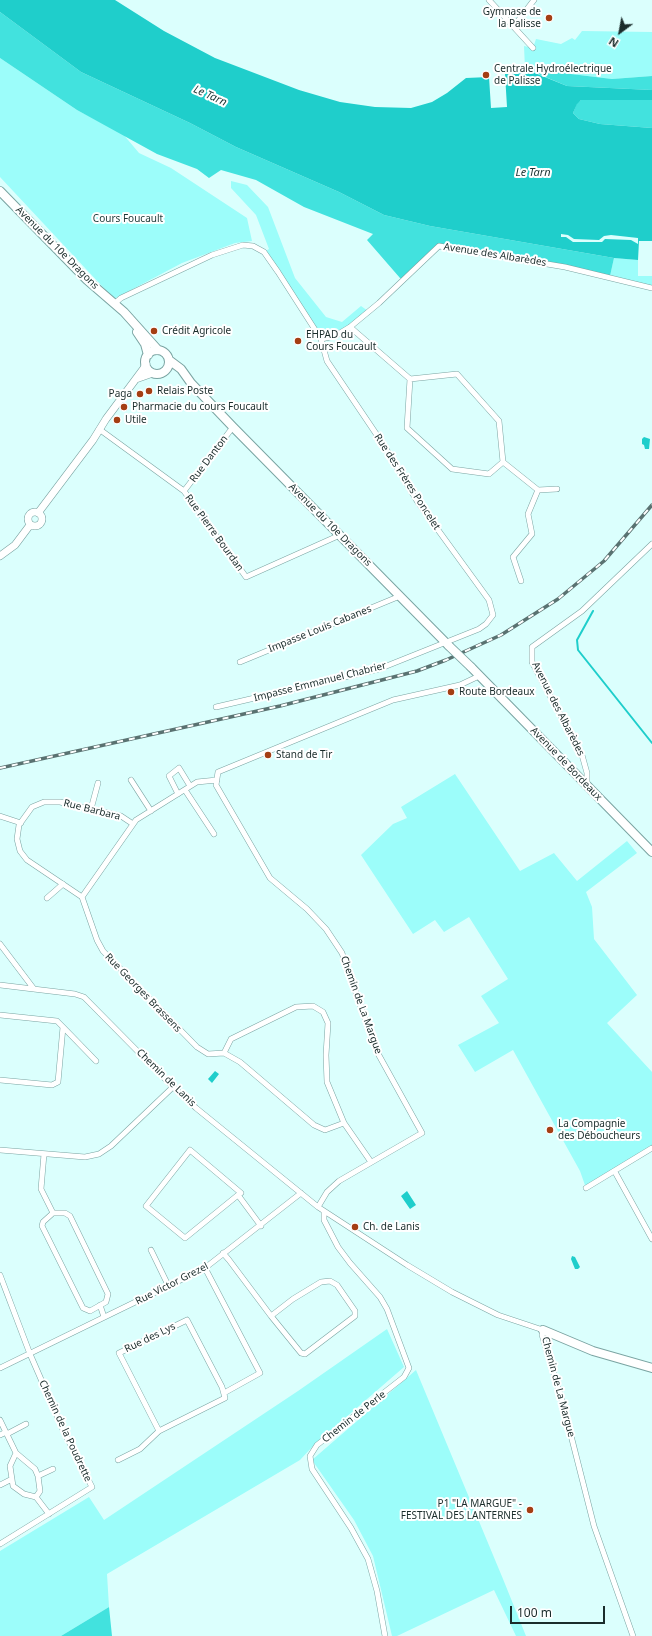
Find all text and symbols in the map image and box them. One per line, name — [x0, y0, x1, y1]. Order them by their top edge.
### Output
place label: Gymnase de la Palisse — [483, 6, 541, 30]
north arrow — [600, 12, 640, 52]
marker: Gymnase de la Palisse — [544, 13, 554, 23]
text: N — [606, 34, 621, 51]
place label: Centrale Hydroélectrique de Palisse — [494, 63, 612, 86]
marker: Centrale Hydroélectrique de Palisse — [481, 70, 491, 80]
water label: Le Tarn — [191, 83, 229, 109]
water label: Le Tarn — [515, 166, 551, 180]
street label: Avenue du 10e Dragons — [13, 204, 101, 292]
park label: Cours Foucault — [93, 213, 163, 225]
street label: Avenue des Albarèdes — [443, 241, 547, 269]
place label: Crédit Agricole — [162, 325, 231, 337]
marker: Crédit Agricole — [149, 326, 159, 336]
place label: EHPAD du Cours Foucault — [306, 329, 376, 352]
marker: EHPAD du Cours Foucault — [293, 336, 303, 346]
place label: Relais Poste — [157, 385, 213, 397]
marker: Relais Poste — [144, 386, 154, 396]
place label: Paga — [109, 388, 132, 400]
marker: Paga — [135, 389, 145, 399]
place label: Pharmacie du cours Foucault — [132, 401, 268, 413]
marker: Pharmacie du cours Foucault — [119, 402, 129, 412]
place label: Utile — [125, 414, 147, 426]
marker: Utile — [112, 415, 122, 425]
street label: Rue des Frères Poncelet — [371, 432, 443, 532]
street label: Rue Danton — [187, 433, 231, 485]
street label: Avenue du 10e Dragons — [286, 481, 374, 569]
street label: Rue Pierre Bourdan — [182, 492, 246, 574]
street label: Impasse Louis Cabanes — [267, 603, 373, 655]
street label: Impasse Emmanuel Chabrier — [253, 660, 387, 704]
street label: Avenue des Albarèdes — [529, 660, 587, 758]
place label: Route Bordeaux — [459, 686, 535, 698]
marker: Route Bordeaux — [446, 687, 456, 697]
street label: Avenue de Bordeaux — [528, 725, 604, 803]
place label: Stand de Tir — [276, 749, 332, 761]
marker: Stand de Tir — [263, 750, 273, 760]
street label: Rue Barbara — [62, 797, 122, 823]
street label: Rue Georges Brassens — [102, 951, 184, 1035]
street label: Chemin de La Margue — [338, 954, 384, 1056]
street label: Chemin de Lanis — [134, 1047, 198, 1109]
place label: La Compagnie des Déboucheurs — [558, 1118, 640, 1142]
marker: La Compagnie des Déboucheurs — [545, 1125, 555, 1135]
place label: Ch. de Lanis — [363, 1221, 420, 1233]
marker: Ch. de Lanis — [350, 1222, 360, 1232]
street label: Rue Victor Grezel — [134, 1260, 210, 1308]
street label: Rue des Lys — [123, 1321, 177, 1355]
street label: Chemin de La Margue — [539, 1336, 577, 1438]
street label: Chemin de la Poudrette — [36, 1378, 94, 1484]
street label: Chemin de Perle — [320, 1388, 388, 1446]
place label: P1 "LA MARGUE" - FESTIVAL DES LANTERNES — [401, 1498, 522, 1522]
marker: P1 "LA MARGUE" - FESTIVAL DES LANTERNES — [525, 1505, 535, 1515]
scale bar — [512, 1598, 607, 1624]
text: 100 m — [517, 1604, 552, 1621]

